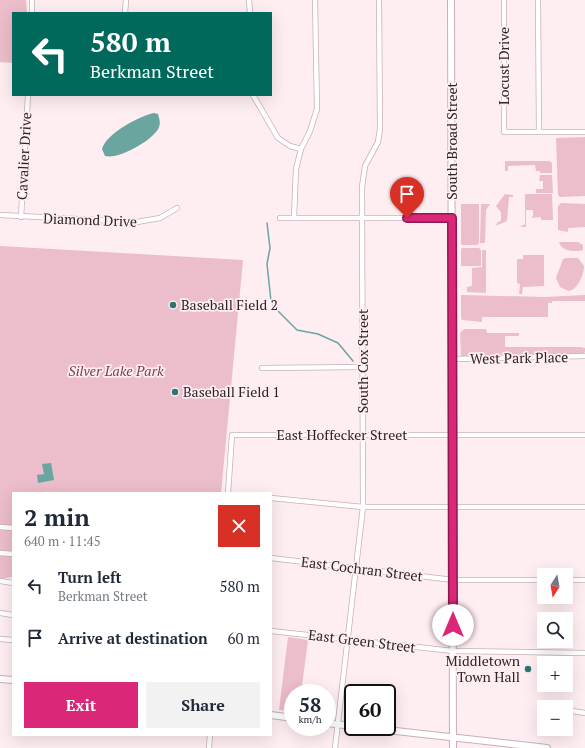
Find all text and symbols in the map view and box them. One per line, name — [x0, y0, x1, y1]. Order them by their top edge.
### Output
text: 580 m — [90, 23, 171, 60]
street label: Locust Drive — [494, 27, 513, 105]
icon: left — [24, 28, 76, 80]
text: Berkman Street — [90, 59, 214, 83]
street label: South Broad Street — [442, 81, 461, 200]
street label: Cavalier Drive — [12, 112, 35, 200]
pin — [390, 177, 424, 218]
icon: arrive — [396, 183, 418, 205]
street label: Diamond Drive — [43, 208, 137, 231]
place label: Baseball Field 2 — [181, 295, 278, 314]
marker: Baseball Field 2 — [168, 300, 178, 310]
street label: South Cox Street — [353, 308, 372, 413]
street label: West Park Place — [470, 347, 568, 368]
park label: Silver Lake Park — [68, 361, 164, 380]
place label: Baseball Field 1 — [183, 382, 280, 401]
marker: Baseball Field 1 — [170, 387, 180, 397]
street label: East Hoffecker Street — [277, 425, 408, 444]
text: 2 min — [24, 501, 90, 533]
button: close — [218, 505, 260, 547]
text: 640 m · 11:45 — [24, 532, 101, 550]
street label: East Cochran Street — [300, 552, 425, 585]
text: Turn left — [58, 567, 122, 587]
north arrow — [537, 568, 573, 604]
map controls — [537, 568, 573, 736]
icon: left — [24, 575, 46, 597]
text: 580 m — [219, 576, 260, 596]
text: Berkman Street — [58, 587, 148, 605]
position arrow — [432, 604, 474, 646]
button: search — [537, 612, 573, 648]
street label: East Green Street — [307, 624, 418, 657]
icon: arrive — [24, 627, 46, 649]
text: Arrive at destination — [58, 628, 208, 648]
text: 60 m — [227, 628, 260, 648]
place label: Middletown Town Hall — [446, 651, 521, 686]
button: + — [537, 656, 573, 692]
marker: Middletown Town Hall — [523, 664, 533, 674]
button: Exit — [24, 682, 138, 728]
button: Share — [146, 682, 260, 728]
speed limit sign: 60 — [344, 684, 396, 736]
text: 58 — [299, 691, 321, 718]
button: − — [537, 700, 573, 736]
text: km/h — [298, 713, 322, 726]

